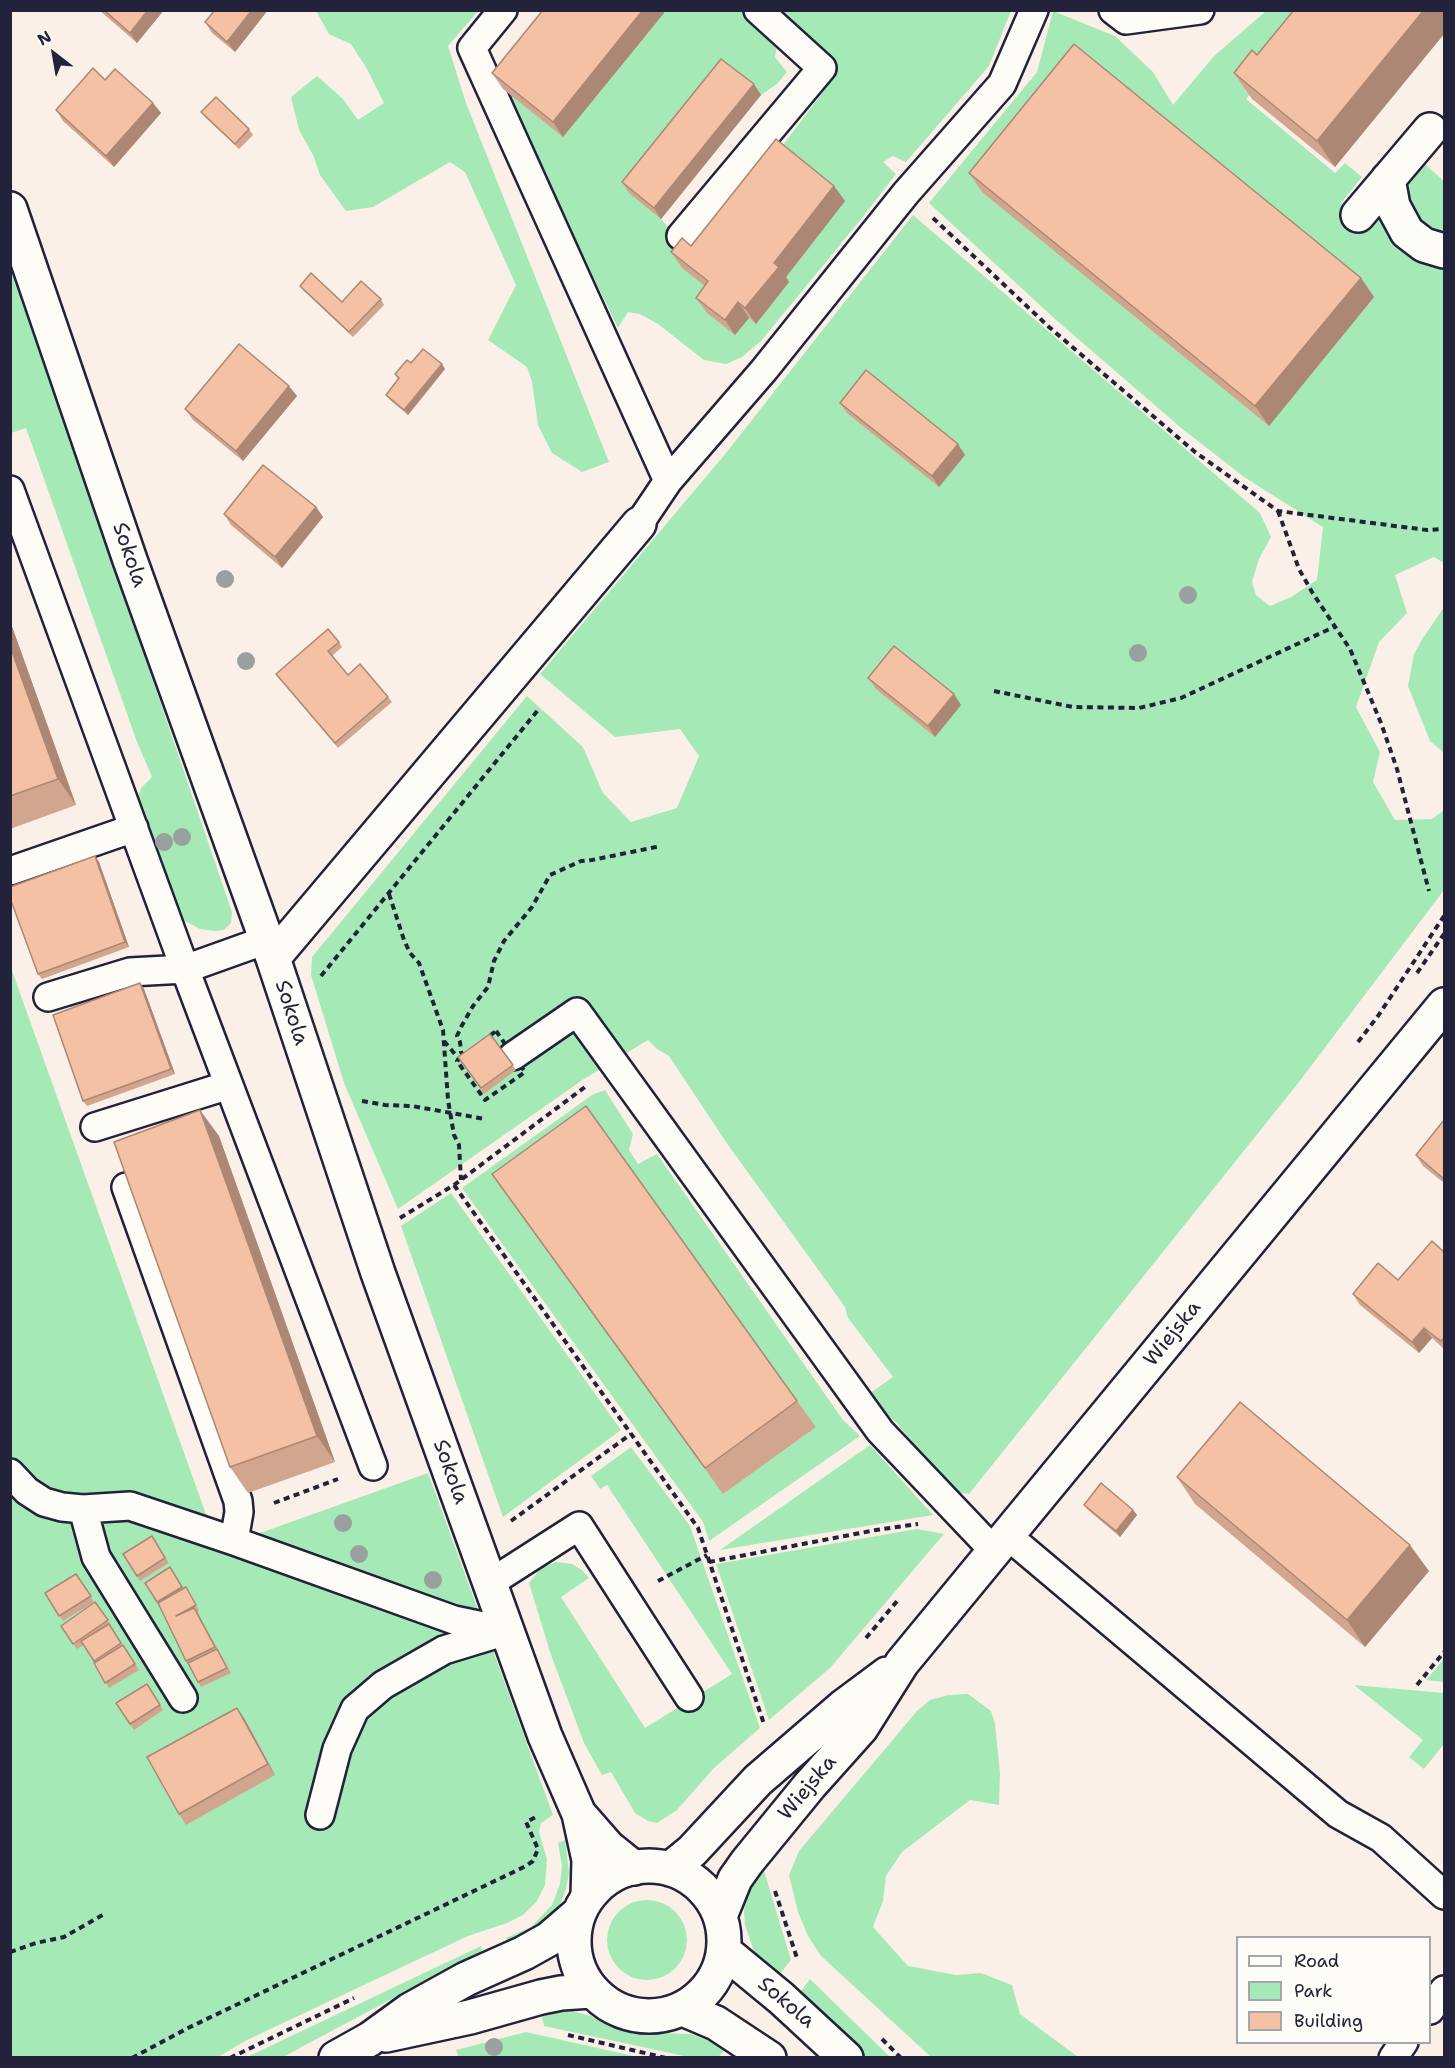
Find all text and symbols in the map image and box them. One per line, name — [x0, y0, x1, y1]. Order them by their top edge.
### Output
north arrow — [24, 24, 84, 84]
text: N — [34, 26, 55, 50]
street label: Sokola — [106, 519, 152, 591]
street label: Sokola — [269, 977, 313, 1049]
street label: Wiejska — [1139, 1296, 1207, 1372]
street label: Sokola — [427, 1436, 473, 1508]
street label: Wiejska — [773, 1750, 843, 1826]
legend — [1236, 1936, 1431, 2044]
text: Road — [1294, 1949, 1339, 1973]
street label: Sokola — [752, 1972, 820, 2034]
text: Park — [1294, 1979, 1333, 2003]
text: Building — [1294, 2009, 1363, 2033]

